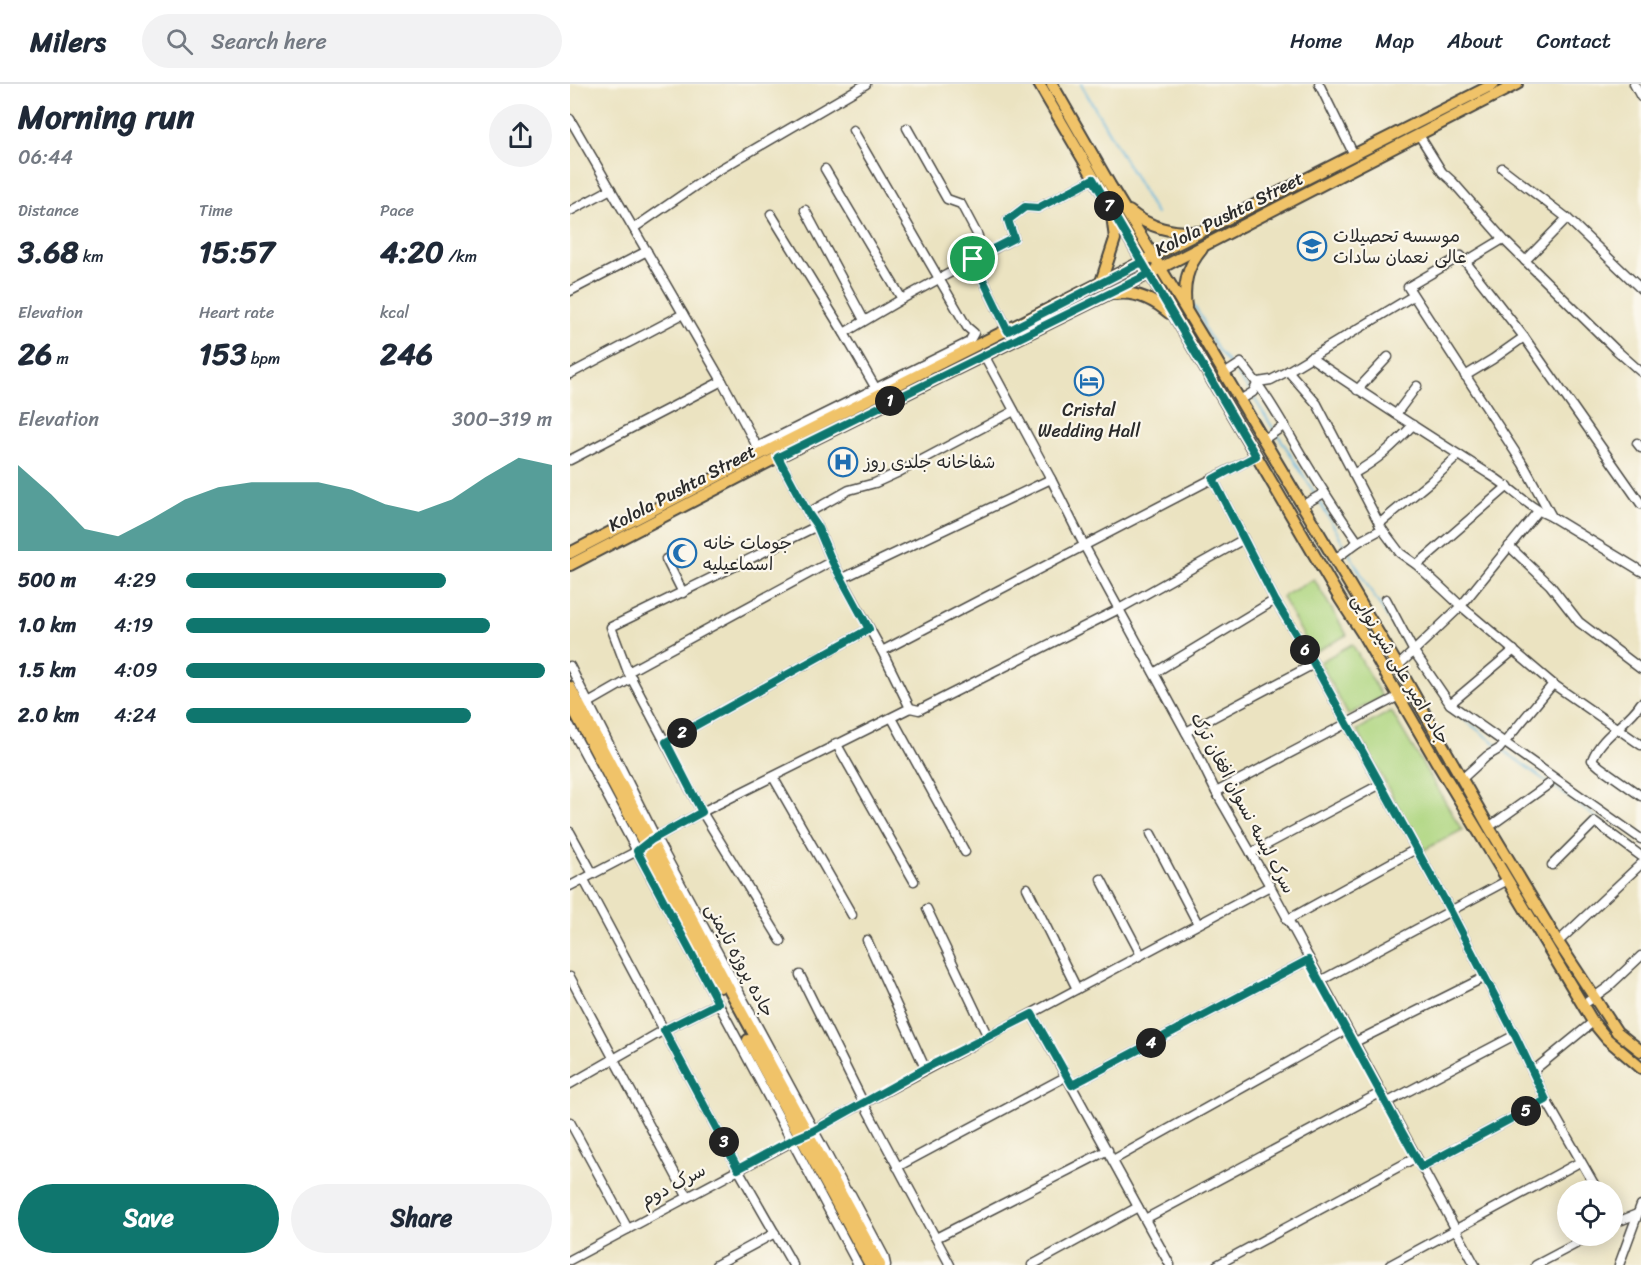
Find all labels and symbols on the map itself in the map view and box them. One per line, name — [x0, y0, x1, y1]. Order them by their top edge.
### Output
street label: Kolola Pushta Street — [1149, 162, 1309, 265]
pin: 7 — [1094, 191, 1124, 221]
place label: موسسه تحصیلات عالی نعمان سادات — [1333, 220, 1467, 273]
school or university icon: موسسه تحصیلات عالی نعمان سادات — [1296, 230, 1328, 262]
pin — [947, 233, 998, 284]
hotel icon: Cristal Wedding Hall — [1073, 365, 1105, 397]
pin: 1 — [875, 386, 905, 416]
place label: Cristal Wedding Hall — [1038, 394, 1141, 447]
street label: Kolola Pushta Street — [602, 435, 762, 541]
hospital icon: شفاخانه جلدی روز — [827, 446, 859, 478]
place label: شفاخانه جلدی روز — [862, 446, 995, 478]
place label: جومات خانه اسماعيليه — [703, 527, 792, 580]
mosque icon: جومات خانه اسماعيليه — [666, 537, 698, 569]
street label: جاده امیر علی شیر نوایی — [1343, 587, 1459, 751]
pin: 6 — [1290, 635, 1320, 665]
street label: سرک لیسه نسوان افغان‌ ترک — [1182, 706, 1304, 900]
pin: 2 — [667, 718, 697, 748]
street label: جاده پروژه تایمنی — [696, 897, 784, 1023]
pin: 4 — [1136, 1028, 1166, 1058]
pin: 5 — [1511, 1096, 1541, 1126]
pin: 3 — [709, 1127, 739, 1157]
street label: سرک دوم — [634, 1154, 712, 1216]

